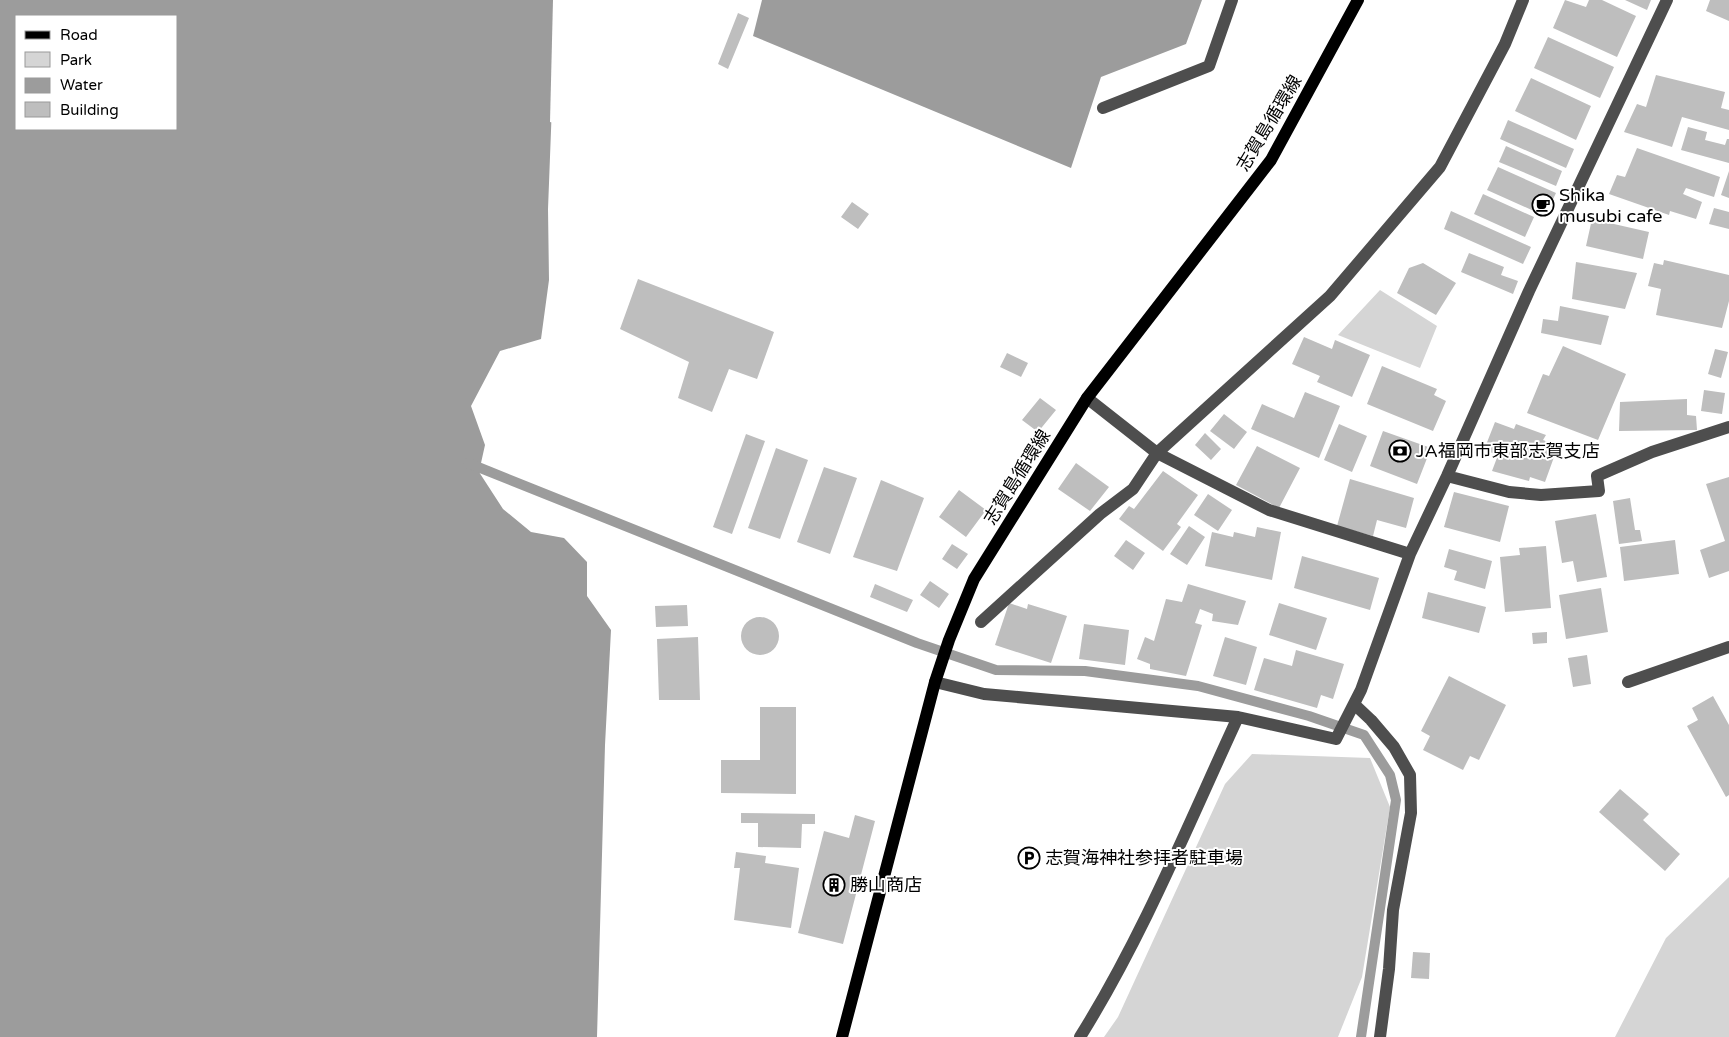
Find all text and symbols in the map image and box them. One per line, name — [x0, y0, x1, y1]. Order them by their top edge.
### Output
legend — [15, 15, 178, 130]
text: Road — [60, 26, 98, 44]
text: Park — [60, 51, 92, 69]
street label: 志賀島循環線 — [1232, 71, 1306, 175]
text: Water — [60, 76, 103, 94]
text: Building — [60, 101, 119, 119]
place label: Shika musubi cafe — [1559, 184, 1663, 227]
cafe icon: Shika musubi cafe — [1531, 193, 1555, 217]
street label: 志賀島循環線 — [979, 425, 1055, 529]
bank icon: JA福岡市東部志賀支店 — [1388, 439, 1412, 463]
place label: JA福岡市東部志賀支店 — [1416, 440, 1600, 462]
parking icon: 志賀海神社参拝者駐車場 — [1017, 846, 1041, 870]
place label: 志賀海神社参拝者駐車場 — [1045, 847, 1243, 869]
building icon: 勝山商店 — [822, 873, 846, 897]
place label: 勝山商店 — [850, 874, 922, 896]

